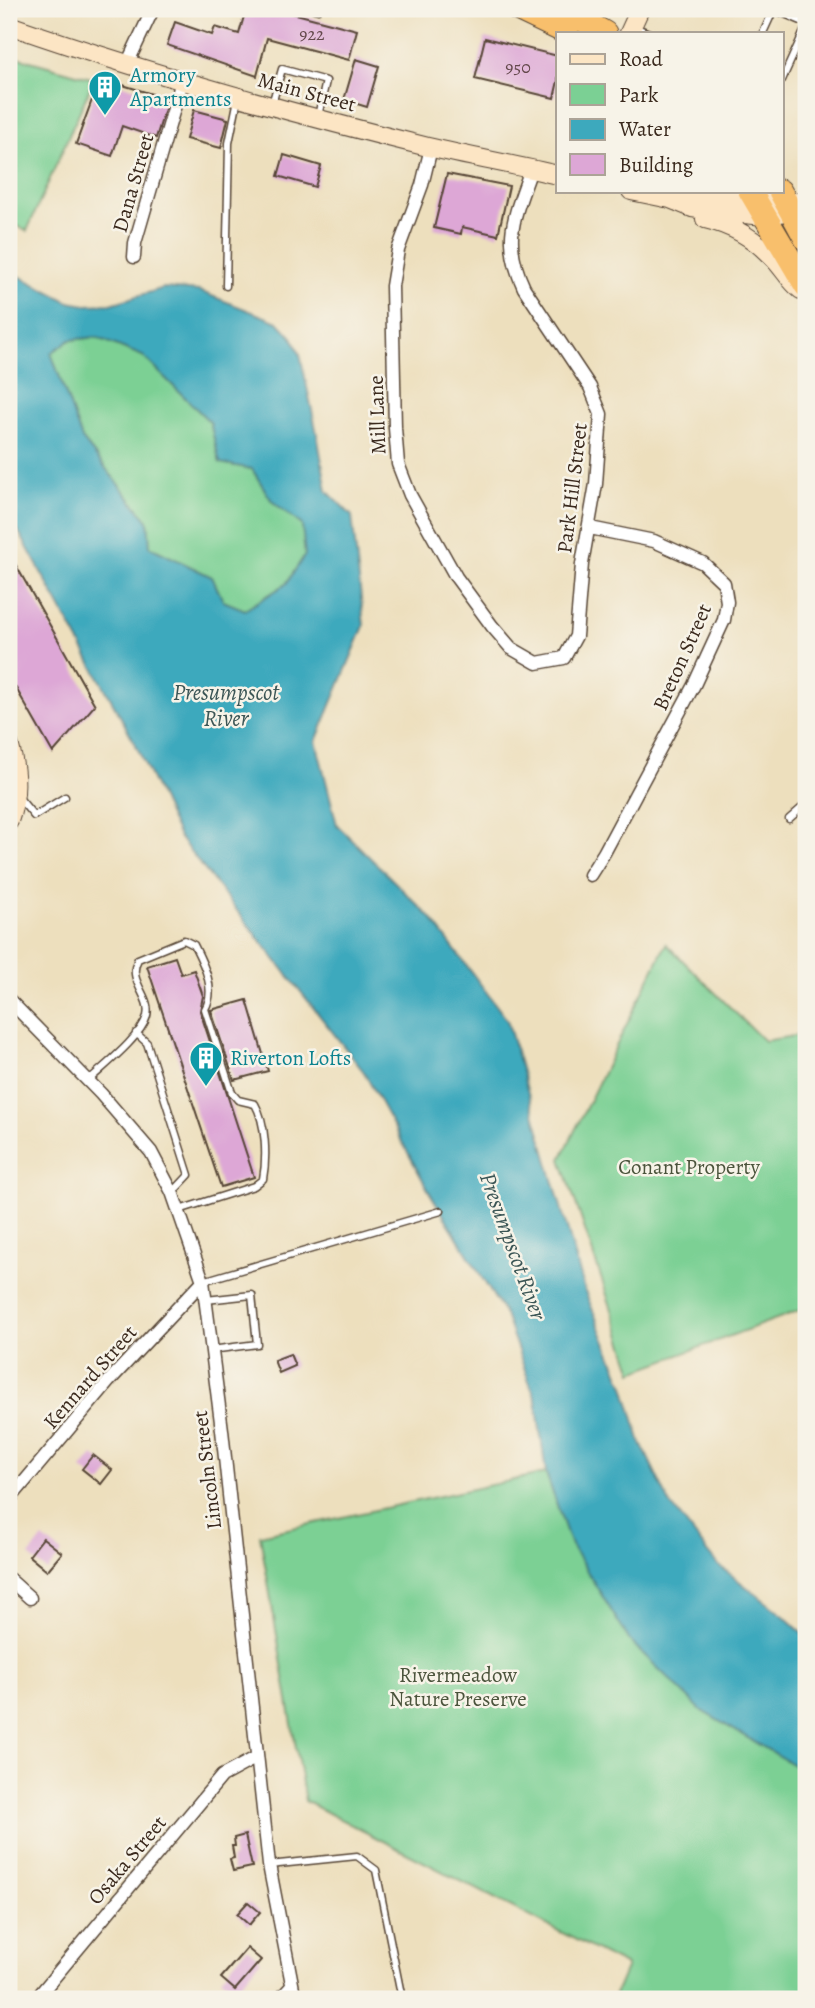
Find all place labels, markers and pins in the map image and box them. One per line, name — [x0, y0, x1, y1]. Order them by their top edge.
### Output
place label: Armory Apartments — [129, 61, 231, 113]
building icon: Armory Apartments — [86, 68, 124, 117]
building icon: Riverton Lofts — [187, 1039, 225, 1088]
place label: Riverton Lofts — [230, 1044, 351, 1072]

